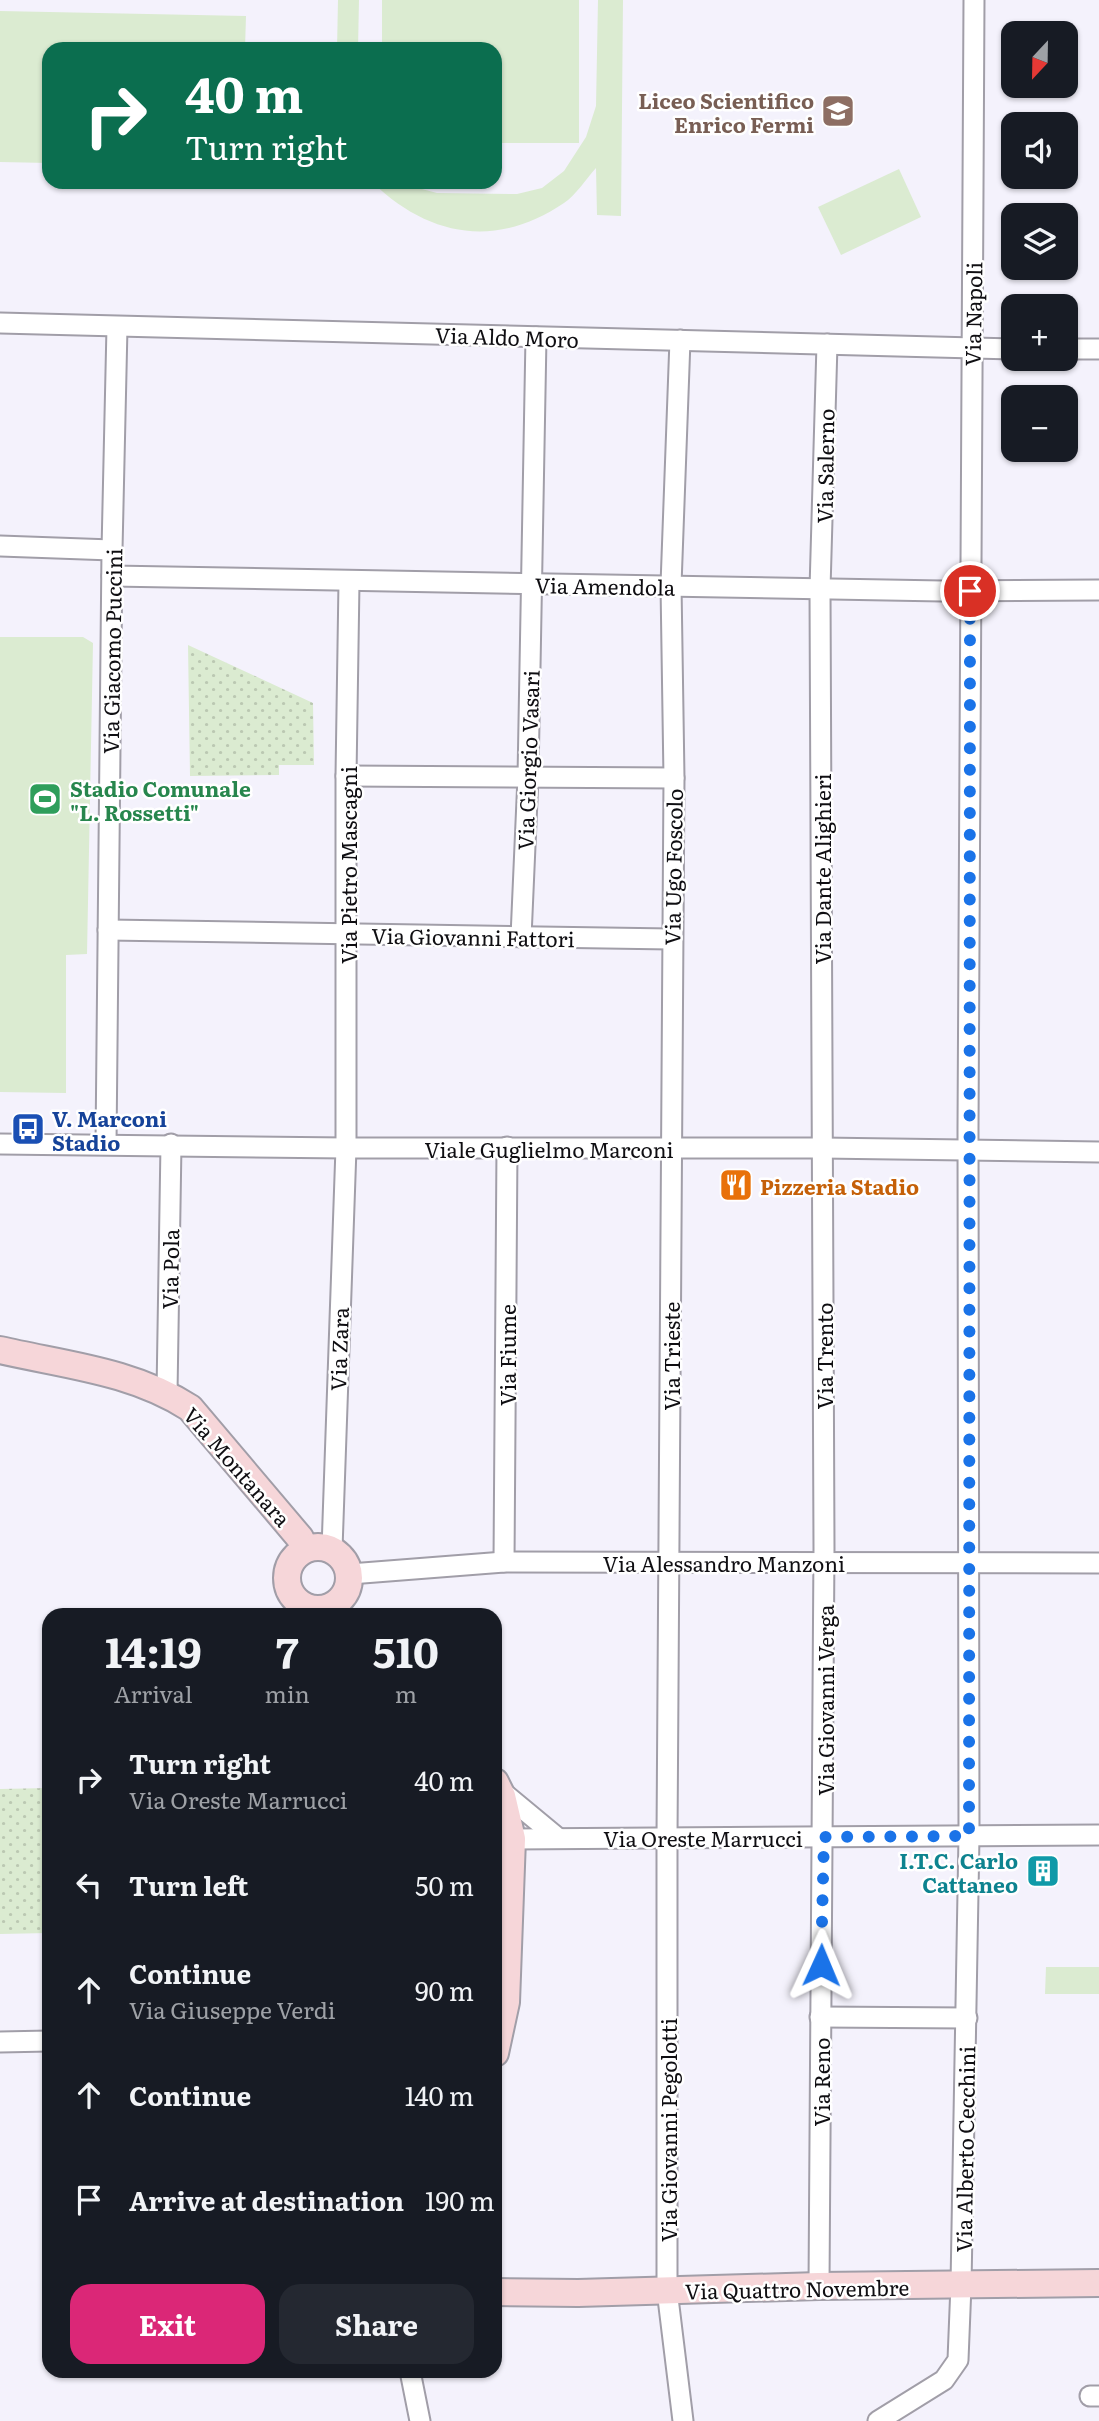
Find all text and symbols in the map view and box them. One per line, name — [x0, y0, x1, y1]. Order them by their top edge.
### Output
north arrow — [1001, 21, 1078, 98]
map controls — [1001, 21, 1078, 462]
text: 40 m — [185, 55, 303, 128]
icon: right — [70, 70, 161, 161]
place label: Liceo Scientifico Enrico Fermi — [638, 84, 814, 139]
school or university icon: Liceo Scientifico Enrico Fermi — [819, 92, 857, 130]
button: sound — [1001, 112, 1078, 189]
text: Turn right — [185, 122, 347, 170]
button: layers — [1001, 203, 1078, 280]
street label: Via Napoli — [956, 262, 988, 366]
button: + — [1001, 294, 1078, 371]
street label: Via Aldo Moro — [435, 318, 579, 354]
button: − — [1001, 385, 1078, 462]
street label: Via Salerno — [807, 408, 841, 524]
street label: Via Giacomo Puccini — [94, 548, 128, 754]
pin — [940, 561, 1000, 621]
street label: Via Amendola — [535, 568, 676, 602]
icon: arrive — [951, 572, 989, 610]
street label: Via Giorgio Vasari — [508, 669, 546, 851]
street label: Via Pietro Mascagni — [332, 766, 363, 964]
place label: Stadio Comunale "L. Rossetti" — [70, 772, 251, 827]
street label: Via Dante Alighieri — [806, 773, 837, 965]
sports icon: Stadio Comunale "L. Rossetti" — [26, 780, 64, 818]
street label: Via Ugo Foscolo — [655, 788, 689, 946]
street label: Via Giovanni Fattori — [371, 919, 575, 953]
place label: V. Marconi Stadio — [52, 1102, 167, 1157]
bus stop icon: V. Marconi Stadio — [9, 1110, 47, 1148]
street label: Viale Guglielmo Marconi — [424, 1133, 674, 1164]
restaurant icon: Pizzeria Stadio — [717, 1166, 755, 1204]
place label: Pizzeria Stadio — [760, 1170, 919, 1201]
street label: Via Pola — [153, 1228, 185, 1310]
street label: Via Trieste — [655, 1302, 686, 1410]
street label: Via Trento — [808, 1302, 839, 1410]
street label: Via Fiume — [491, 1304, 522, 1406]
street label: Via Zara — [321, 1306, 355, 1391]
street label: Via Montanara — [177, 1399, 299, 1533]
street label: Via Alessandro Manzoni — [603, 1547, 845, 1578]
street label: Via Giovanni Verga — [809, 1604, 840, 1796]
text: 14:19 — [105, 1619, 202, 1681]
text: 7 — [276, 1619, 299, 1681]
text: 510 — [373, 1619, 439, 1681]
text: Arrival — [114, 1676, 193, 1710]
text: min — [265, 1676, 310, 1710]
text: m — [395, 1676, 417, 1710]
text: Turn right — [129, 1743, 271, 1782]
text: 40 m — [414, 1760, 474, 1799]
icon: right — [70, 1761, 108, 1799]
text: Via Oreste Marrucci — [129, 1782, 348, 1816]
street label: Via Oreste Marrucci — [603, 1822, 803, 1853]
place label: I.T.C. Carlo Cattaneo — [899, 1844, 1018, 1899]
building icon: I.T.C. Carlo Cattaneo — [1024, 1852, 1062, 1890]
text: Turn left — [129, 1865, 248, 1904]
text: 50 m — [415, 1865, 474, 1904]
icon: left — [70, 1866, 108, 1904]
position arrow — [784, 1928, 858, 2002]
text: Continue — [129, 1953, 251, 1992]
text: 90 m — [415, 1970, 474, 2009]
icon: ahead — [70, 1971, 108, 2009]
text: Via Giuseppe Verdi — [129, 1992, 335, 2026]
street label: Via Giovanni Pegolotti — [652, 2018, 683, 2242]
street label: Via Reno — [805, 2037, 836, 2127]
street label: Via Alberto Cecchini — [947, 2045, 981, 2253]
text: Continue — [129, 2075, 251, 2114]
text: 140 m — [405, 2075, 474, 2114]
icon: ahead — [70, 2076, 108, 2114]
text: Arrive at destination — [129, 2180, 404, 2219]
text: 190 m — [425, 2180, 495, 2219]
icon: arrive — [70, 2181, 108, 2219]
street label: Via Quattro Novembre — [685, 2271, 910, 2305]
button: Exit — [70, 2284, 265, 2364]
button: Share — [279, 2284, 474, 2364]

